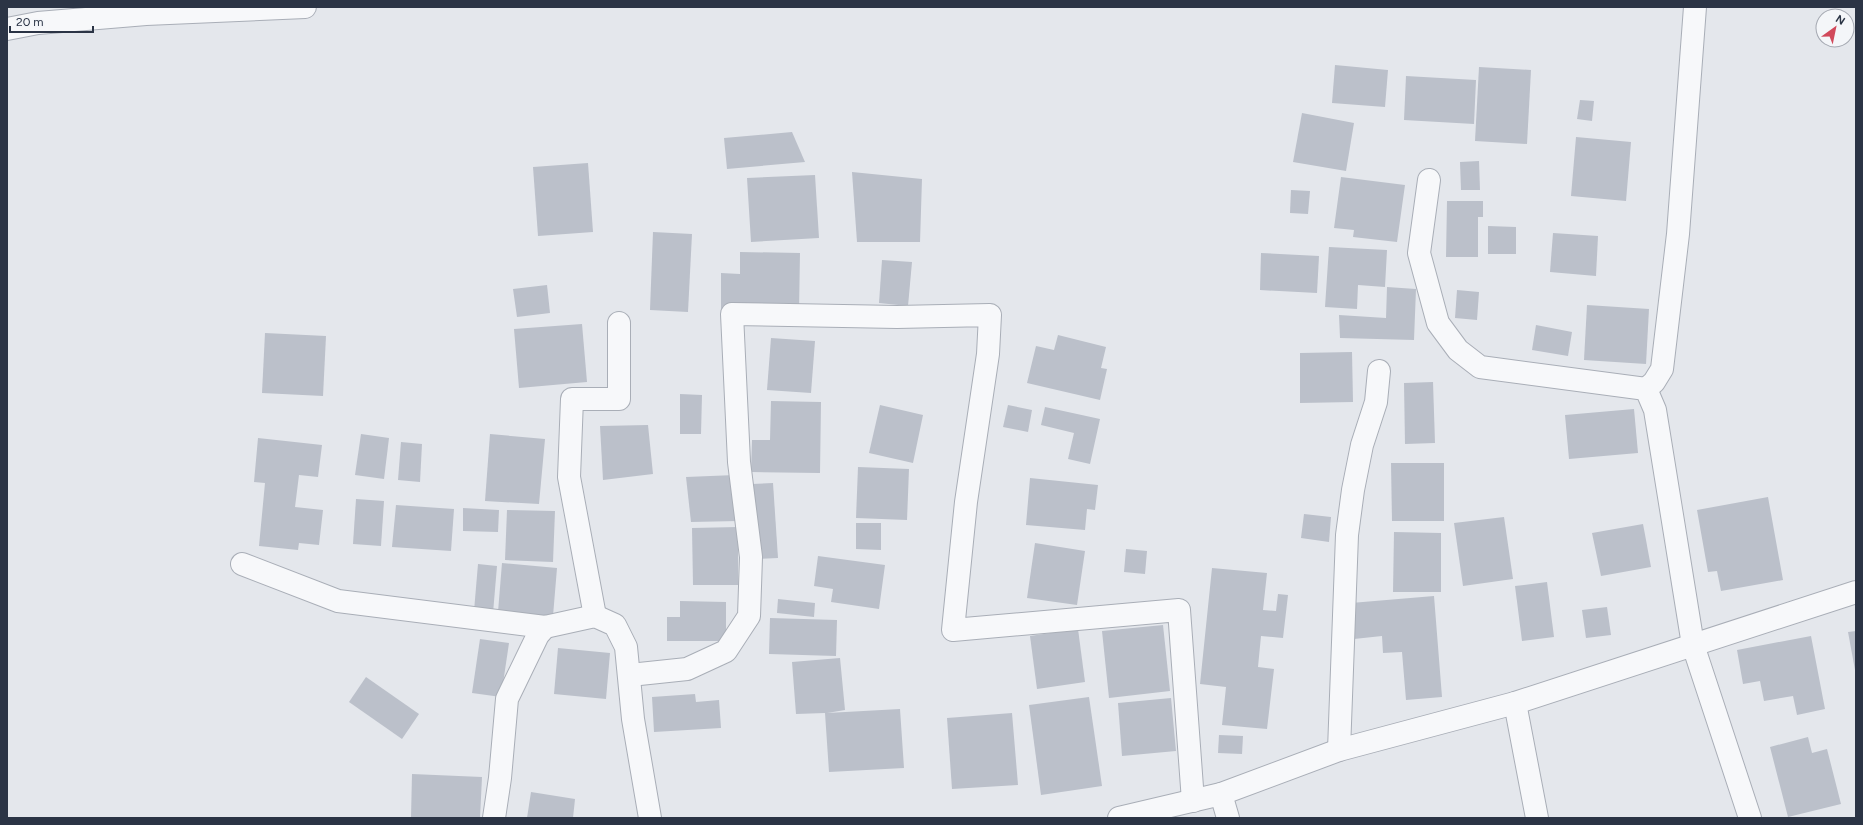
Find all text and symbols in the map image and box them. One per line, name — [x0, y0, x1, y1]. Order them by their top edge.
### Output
scale bar — [10, 8, 93, 34]
north arrow — [1815, 8, 1855, 48]
text: N — [1833, 12, 1847, 28]
text: 20 m — [16, 15, 44, 29]

